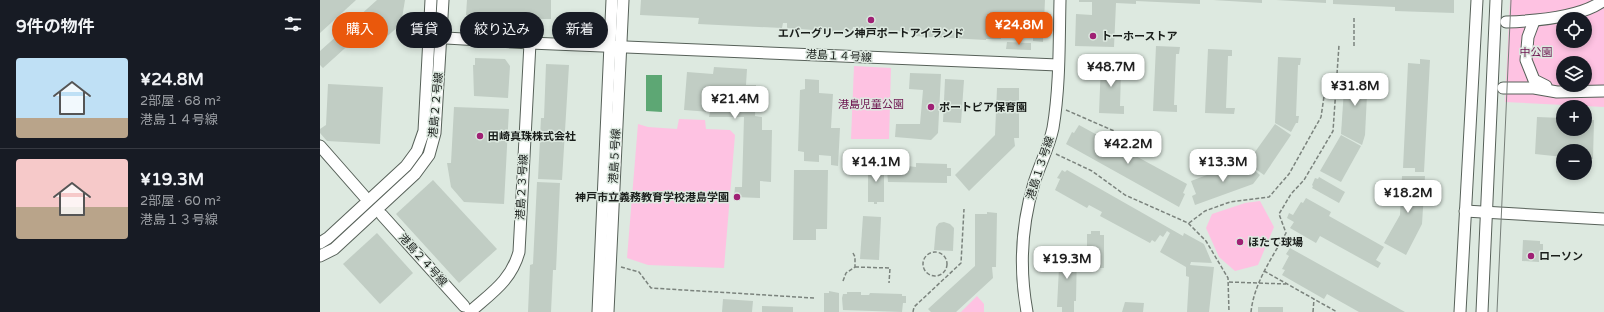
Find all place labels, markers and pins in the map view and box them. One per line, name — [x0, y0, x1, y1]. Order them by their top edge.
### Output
pin: ¥24.8M — [986, 12, 1052, 46]
marker: エバーグリーン神戸ポートアイランド — [866, 15, 876, 25]
place label: エバーグリーン神戸ポートアイランド — [778, 27, 964, 40]
place label: トーホーストア — [1101, 30, 1177, 43]
marker: トーホーストア — [1088, 31, 1098, 41]
pin: ¥48.7M — [1078, 54, 1144, 88]
pin: ¥31.8M — [1322, 73, 1388, 107]
pin: ¥21.4M — [702, 86, 768, 120]
place label: ポートピア保育園 — [939, 101, 1027, 114]
marker: ポートピア保育園 — [926, 102, 936, 112]
place label: 田崎真珠株式会社 — [488, 130, 576, 143]
marker: 田崎真珠株式会社 — [475, 131, 485, 141]
pin: ¥42.2M — [1095, 131, 1161, 165]
pin: ¥14.1M — [843, 149, 909, 183]
pin: ¥13.3M — [1190, 149, 1256, 183]
pin: ¥18.2M — [1375, 180, 1441, 214]
place label: 神戸市立義務教育学校港島学園 — [575, 191, 729, 204]
marker: 神戸市立義務教育学校港島学園 — [732, 192, 742, 202]
place label: ほたて球場 — [1248, 236, 1303, 249]
marker: ほたて球場 — [1235, 237, 1245, 247]
pin: ¥19.3M — [1034, 246, 1100, 280]
place label: ローソン — [1539, 250, 1583, 263]
marker: ローソン — [1526, 251, 1536, 261]

